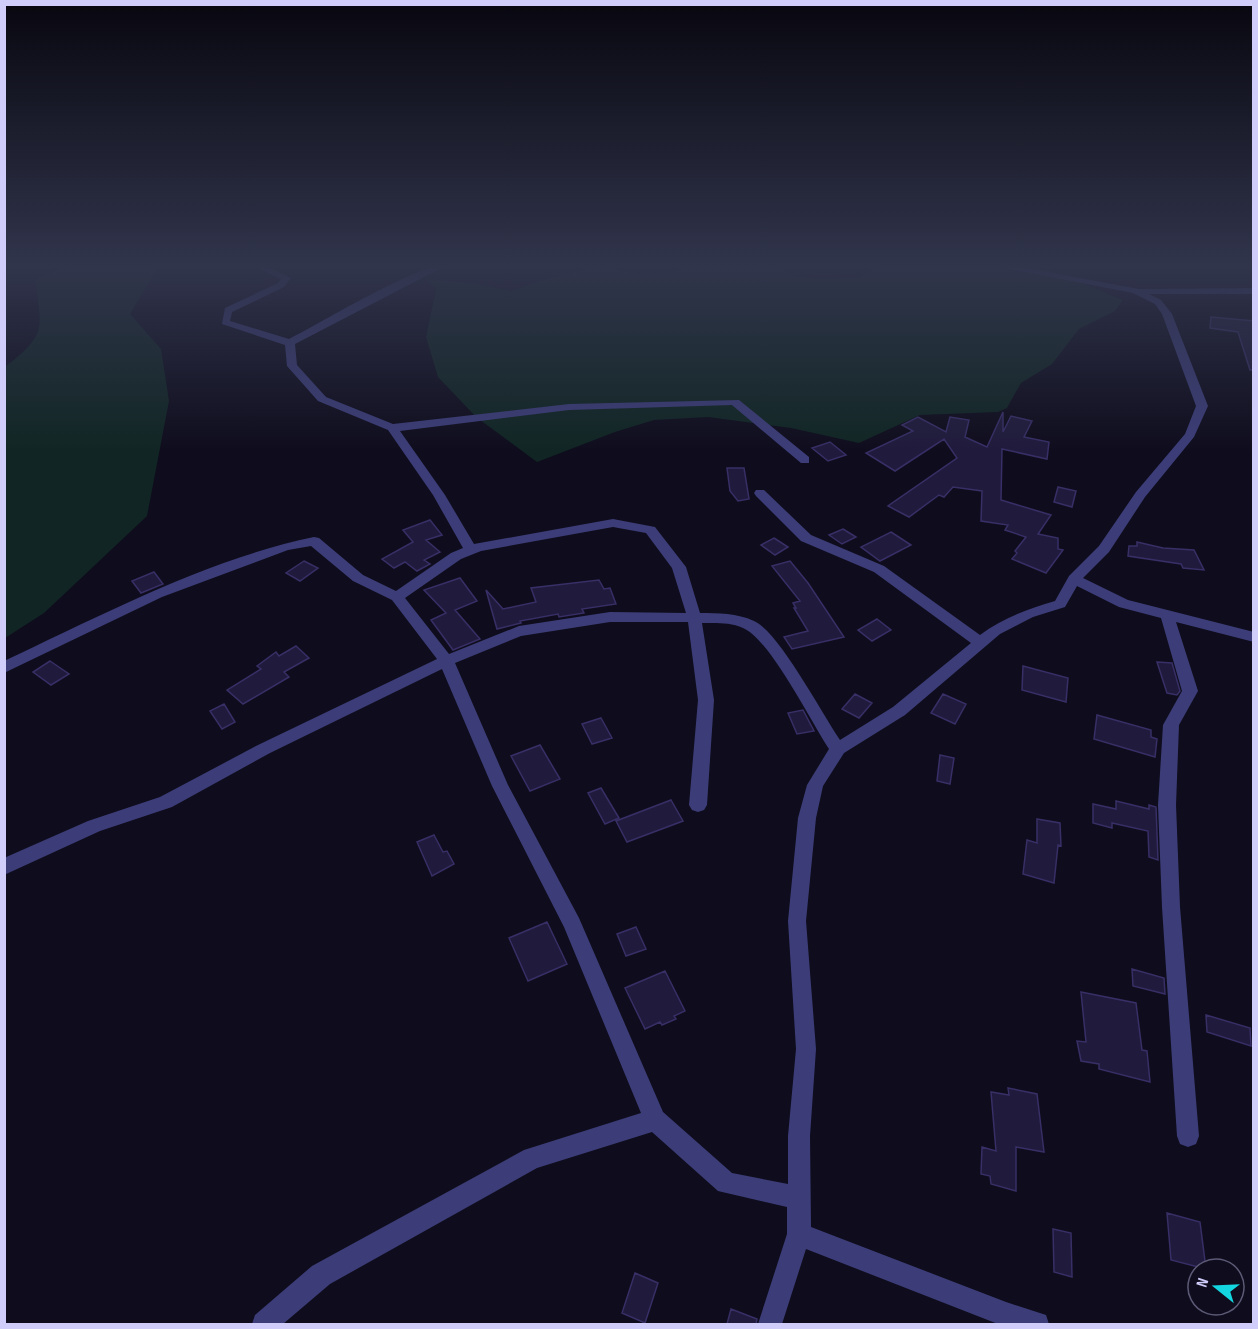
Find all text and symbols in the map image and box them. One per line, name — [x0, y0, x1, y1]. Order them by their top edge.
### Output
north arrow — [1186, 1257, 1246, 1317]
text: N — [1193, 1276, 1214, 1290]

